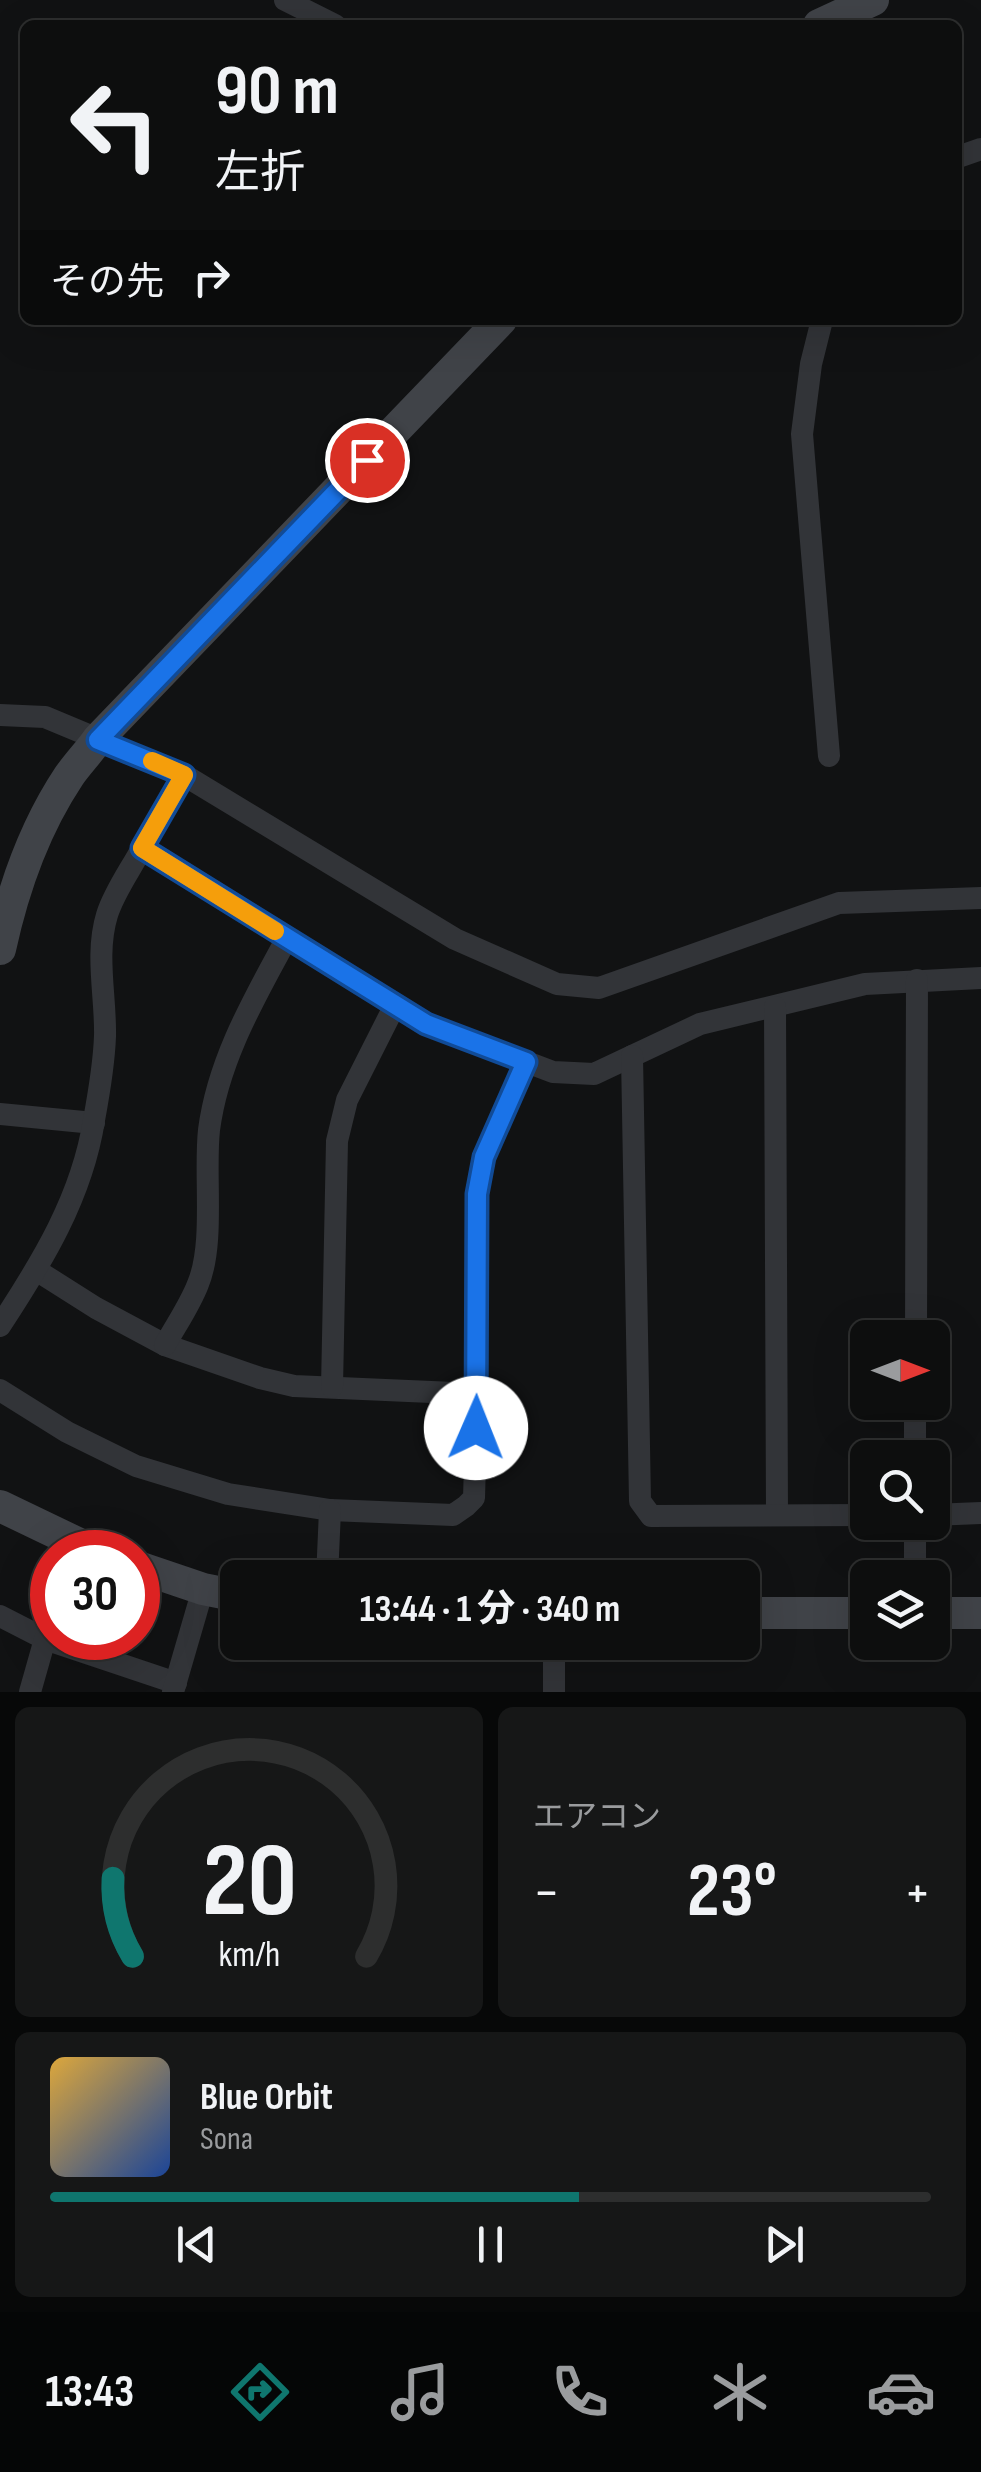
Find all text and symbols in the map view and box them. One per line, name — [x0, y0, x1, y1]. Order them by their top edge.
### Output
text: 90 m — [215, 50, 339, 134]
icon: left — [50, 60, 180, 190]
text: 左折 — [215, 146, 305, 201]
icon: right — [184, 250, 239, 305]
text: その先 — [50, 260, 164, 305]
pin — [325, 418, 410, 503]
icon: arrive — [340, 433, 395, 488]
north arrow — [850, 1320, 950, 1420]
map controls — [850, 1320, 950, 1660]
position arrow — [424, 1376, 528, 1480]
button: search — [850, 1440, 950, 1540]
speed limit sign: 30 — [30, 1530, 160, 1660]
button: layers — [850, 1560, 950, 1660]
text: 13:44 · 1 分 · 340 m — [360, 1587, 620, 1632]
text: エアコン — [533, 1798, 661, 1837]
text: 20 — [201, 1820, 297, 1945]
text: 23° — [687, 1847, 777, 1938]
text: − — [533, 1860, 560, 1927]
text: + — [904, 1860, 931, 1927]
text: km/h — [218, 1934, 280, 1977]
text: Blue Orbit — [200, 2075, 333, 2120]
text: Sona — [200, 2120, 253, 2159]
icon: previous — [169, 2217, 224, 2272]
icon: pause — [463, 2217, 518, 2272]
icon: next — [757, 2217, 812, 2272]
icon: directions — [225, 2357, 295, 2427]
icon: music — [385, 2357, 455, 2427]
icon: phone — [545, 2357, 615, 2427]
icon: climate — [705, 2357, 775, 2427]
icon: car — [866, 2357, 936, 2427]
text: 13:43 — [45, 2365, 134, 2420]

